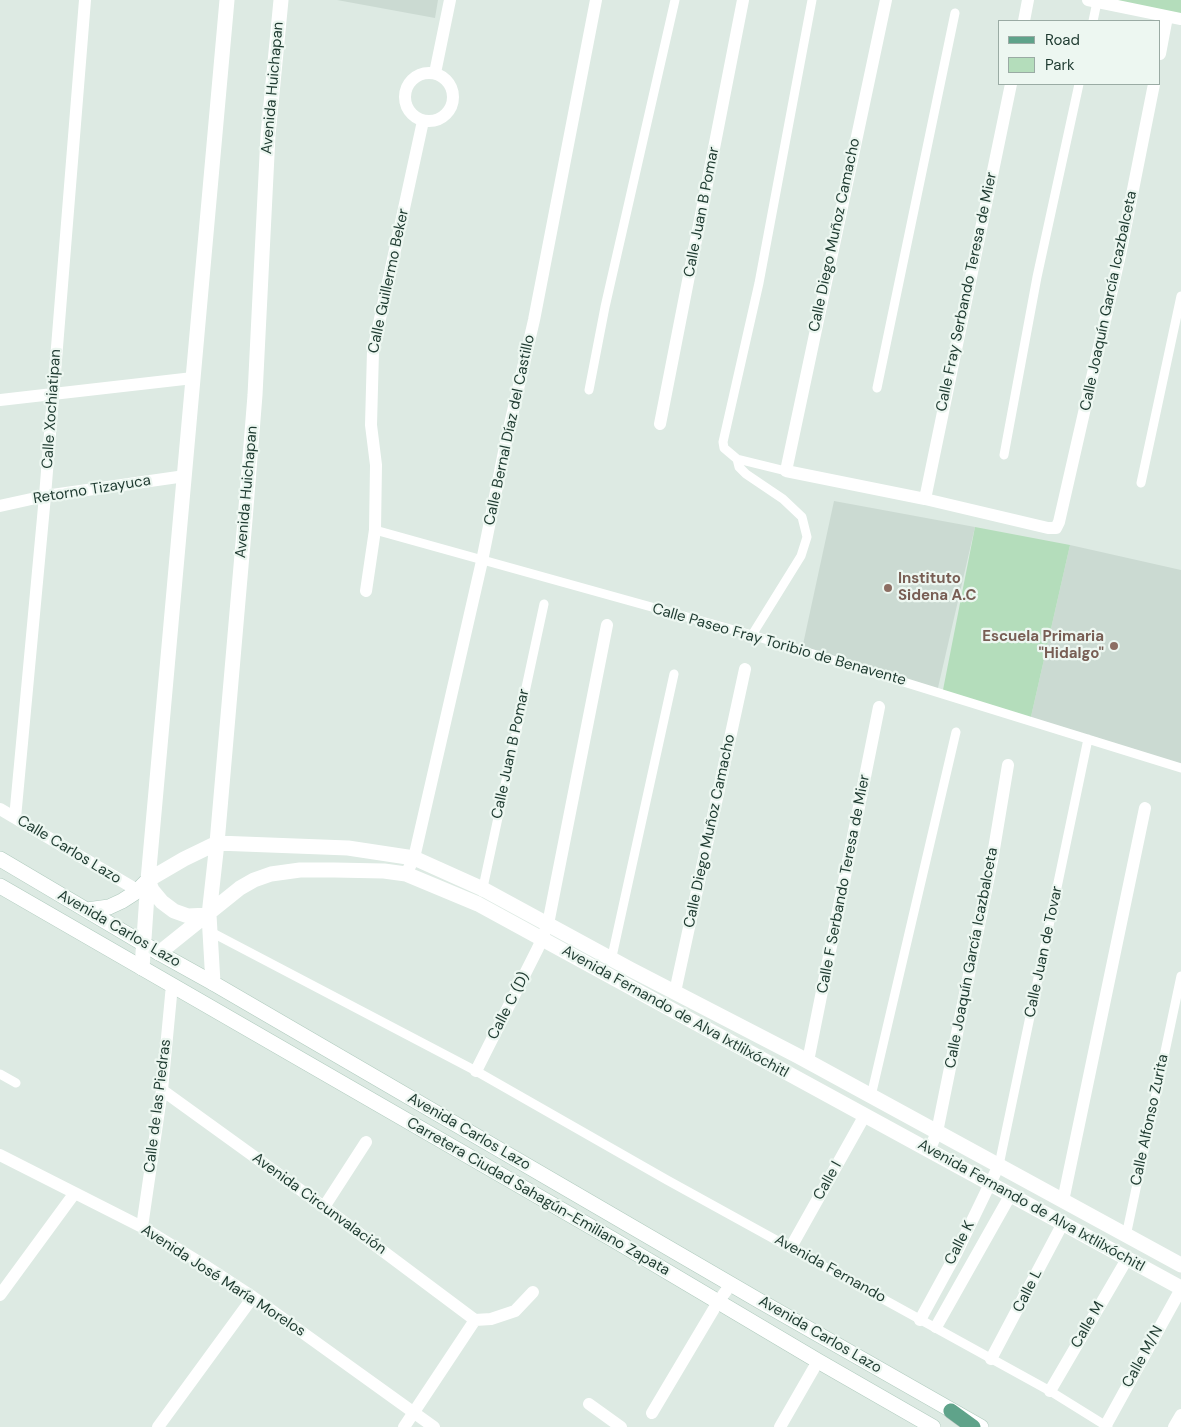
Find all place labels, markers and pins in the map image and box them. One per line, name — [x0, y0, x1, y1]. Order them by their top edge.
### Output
place label: Instituto Sidena A.C — [898, 570, 977, 605]
marker: Instituto Sidena A.C — [882, 582, 894, 594]
place label: Escuela Primaria "Hidalgo" — [982, 628, 1104, 663]
marker: Escuela Primaria "Hidalgo" — [1108, 640, 1120, 652]

